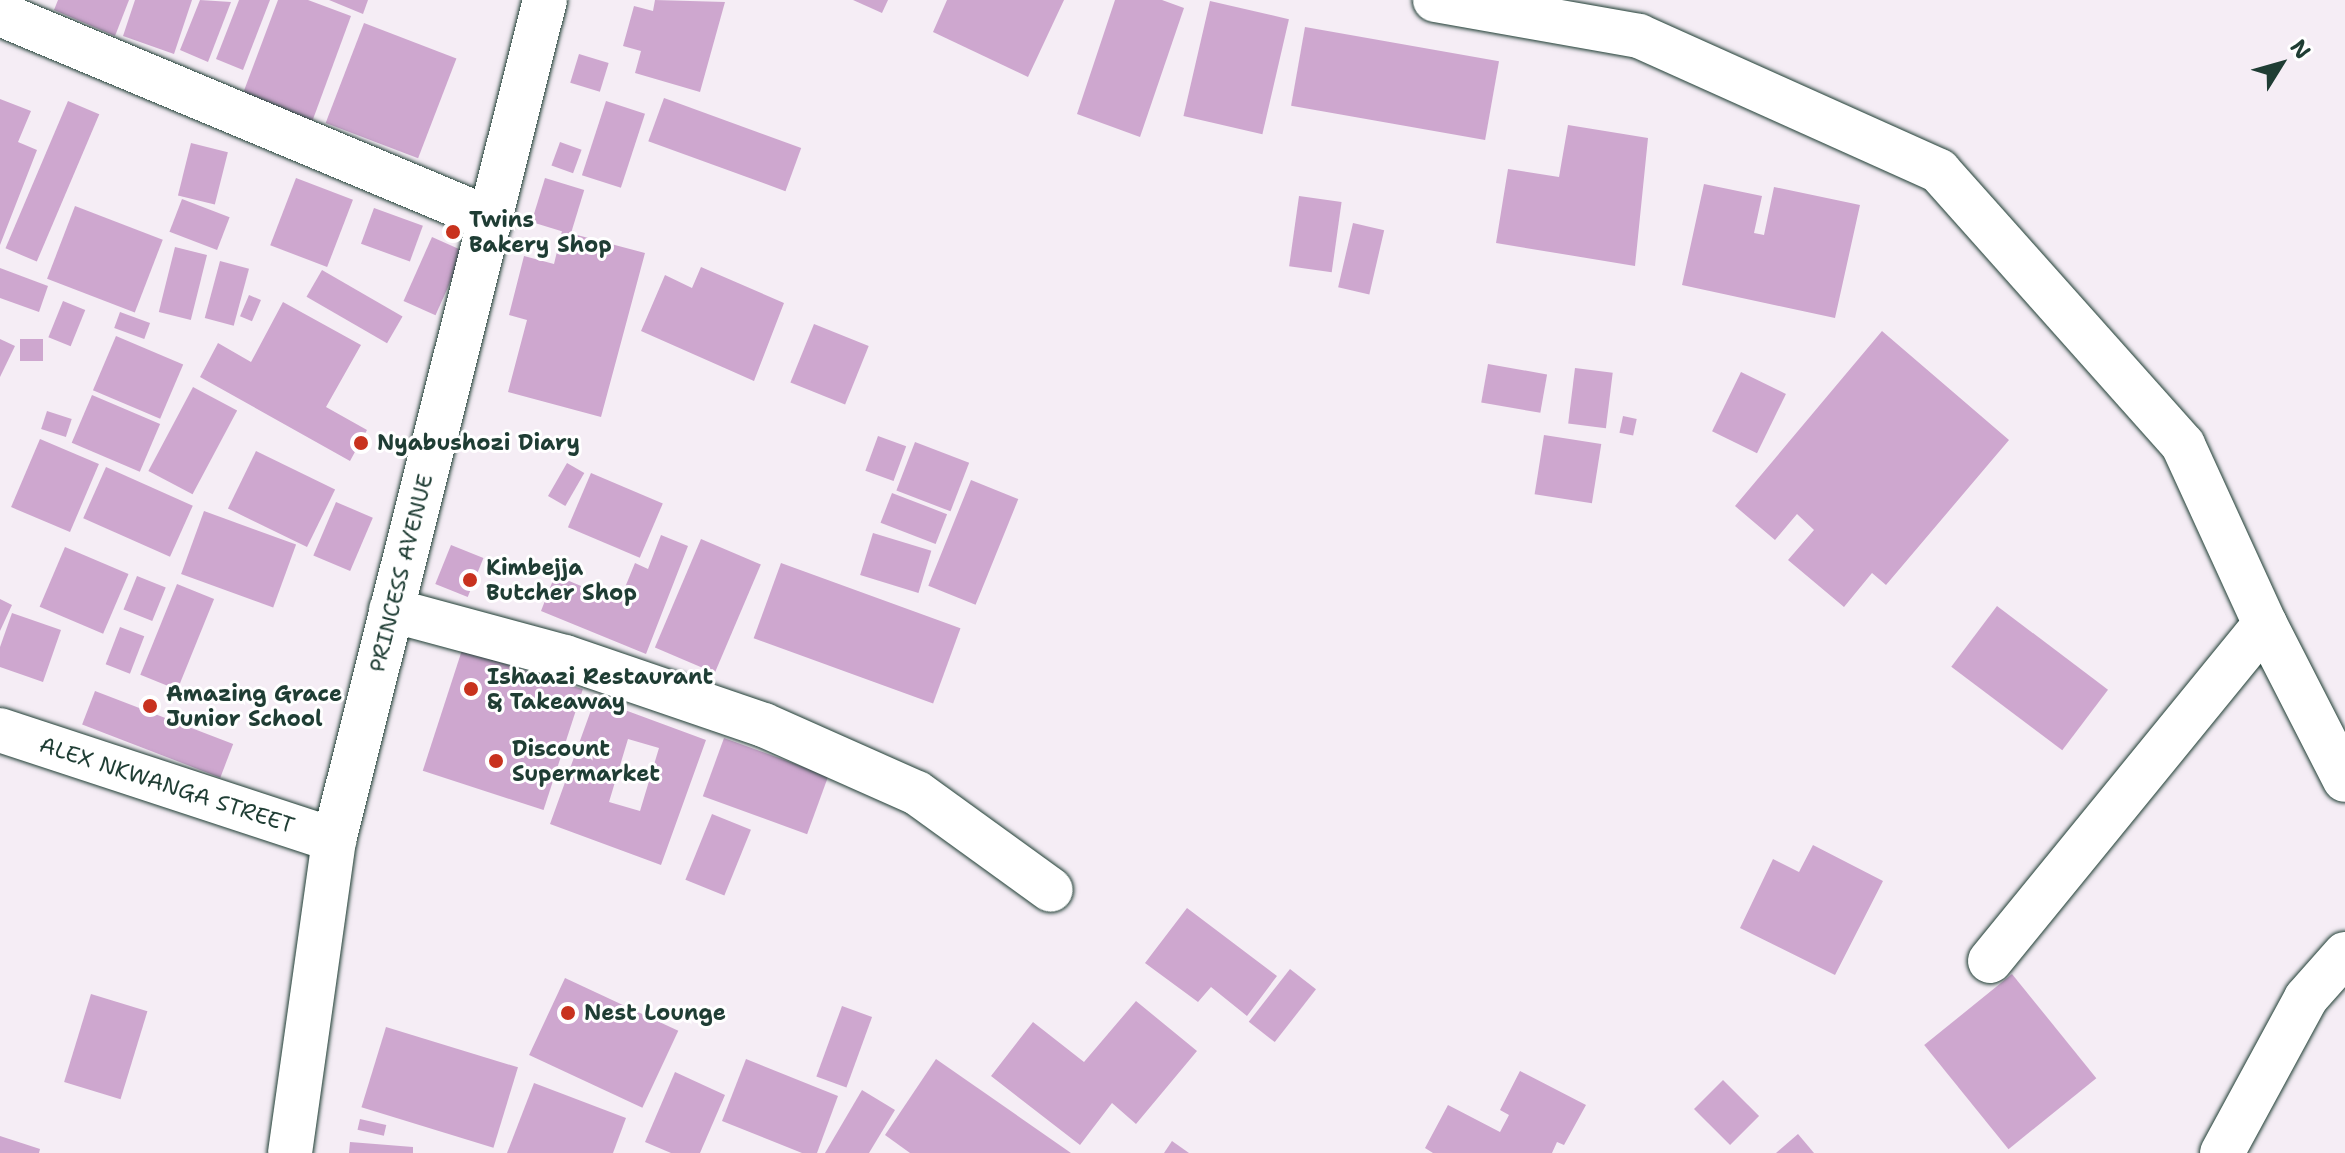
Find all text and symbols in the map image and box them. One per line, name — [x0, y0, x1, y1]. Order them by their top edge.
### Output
north arrow — [2241, 24, 2321, 104]
text: N — [2284, 34, 2317, 65]
place label: Twins Bakery Shop — [469, 206, 612, 258]
marker: Twins Bakery Shop — [444, 223, 462, 241]
place label: Nyabushozi Diary — [377, 430, 580, 456]
marker: Nyabushozi Diary — [352, 434, 370, 452]
street label: PRINCESS AVENUE — [364, 471, 438, 675]
place label: Kimbejja Butcher Shop — [486, 554, 637, 606]
marker: Kimbejja Butcher Shop — [461, 571, 479, 589]
place label: Ishaazi Restaurant & Takeaway — [487, 663, 713, 714]
place label: Amazing Grace Junior School — [166, 680, 342, 732]
marker: Ishaazi Restaurant & Takeaway — [462, 680, 480, 698]
marker: Amazing Grace Junior School — [141, 697, 159, 715]
street label: ALEX NKWANGA STREET — [36, 731, 298, 839]
place label: Discount Supermarket — [512, 735, 660, 786]
marker: Discount Supermarket — [487, 752, 505, 770]
place label: Nest Lounge — [584, 1000, 726, 1026]
marker: Nest Lounge — [559, 1004, 577, 1022]

